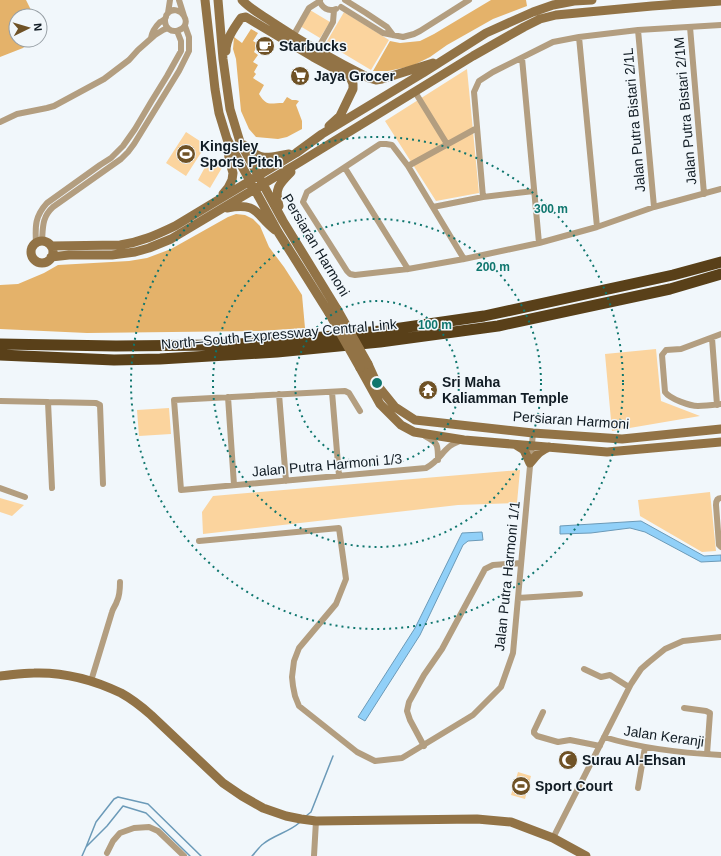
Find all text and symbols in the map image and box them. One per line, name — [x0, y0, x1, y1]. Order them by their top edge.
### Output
north arrow — [8, 8, 48, 48]
text: N — [32, 23, 44, 32]
cafe icon: Starbucks — [254, 35, 276, 57]
street label: Jalan Putra Bistari 2/1M — [671, 36, 699, 186]
place label: Starbucks — [279, 38, 347, 54]
street label: Jalan Putra Bistari 2/1L — [620, 47, 648, 193]
supermarket icon: Jaya Grocer — [289, 65, 311, 87]
place label: Jaya Grocer — [314, 68, 395, 84]
place label: Kingsley Sports Pitch — [200, 138, 282, 170]
sports icon: Kingsley Sports Pitch — [175, 143, 197, 165]
street label: Persiaran Harmoni — [279, 191, 353, 299]
text: 300 m — [534, 202, 568, 216]
text: 200 m — [476, 260, 510, 274]
street label: North–South Expressway Central Link — [160, 316, 399, 352]
text: 100 m — [418, 318, 452, 332]
place label: Sri Maha Kaliamman Temple — [442, 374, 569, 406]
centre of rings — [370, 376, 384, 390]
temple icon: Sri Maha Kaliamman Temple — [417, 379, 439, 401]
street label: Persiaran Harmoni — [512, 408, 630, 432]
street label: Jalan Putra Harmoni 1/3 — [251, 450, 403, 480]
street label: Jalan Putra Harmoni 1/1 — [491, 500, 523, 652]
street label: Jalan Keranji — [623, 722, 705, 750]
mosque icon: Surau Al-Ehsan — [557, 749, 579, 771]
place label: Surau Al-Ehsan — [582, 752, 686, 768]
sports icon: Sport Court — [510, 775, 532, 797]
place label: Sport Court — [535, 778, 613, 794]

